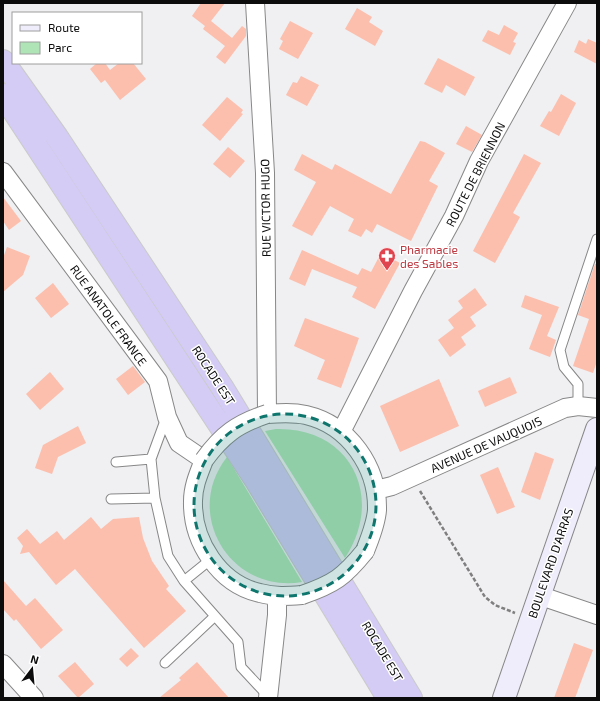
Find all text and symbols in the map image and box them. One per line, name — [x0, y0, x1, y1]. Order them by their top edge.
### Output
legend — [12, 12, 142, 64]
text: Route — [48, 20, 80, 34]
text: Parc — [48, 40, 72, 54]
street label: ROUTE DE BRIENNON — [443, 119, 507, 229]
street label: RUE VICTOR HUGO — [257, 159, 273, 257]
place label: Pharmacie des Sables — [400, 242, 458, 270]
pharmacy icon: Pharmacie des Sables — [377, 246, 397, 271]
street label: RUE ANATOLE FRANCE — [68, 262, 150, 368]
street label: ROCADE EST — [190, 343, 238, 407]
street label: AVENUE DE VAUQUOIS — [428, 413, 544, 476]
street label: BOULEVARD D'ARRAS — [525, 506, 575, 620]
street label: ROCADE EST — [360, 618, 406, 684]
north arrow — [12, 649, 52, 689]
text: N — [29, 652, 41, 666]

